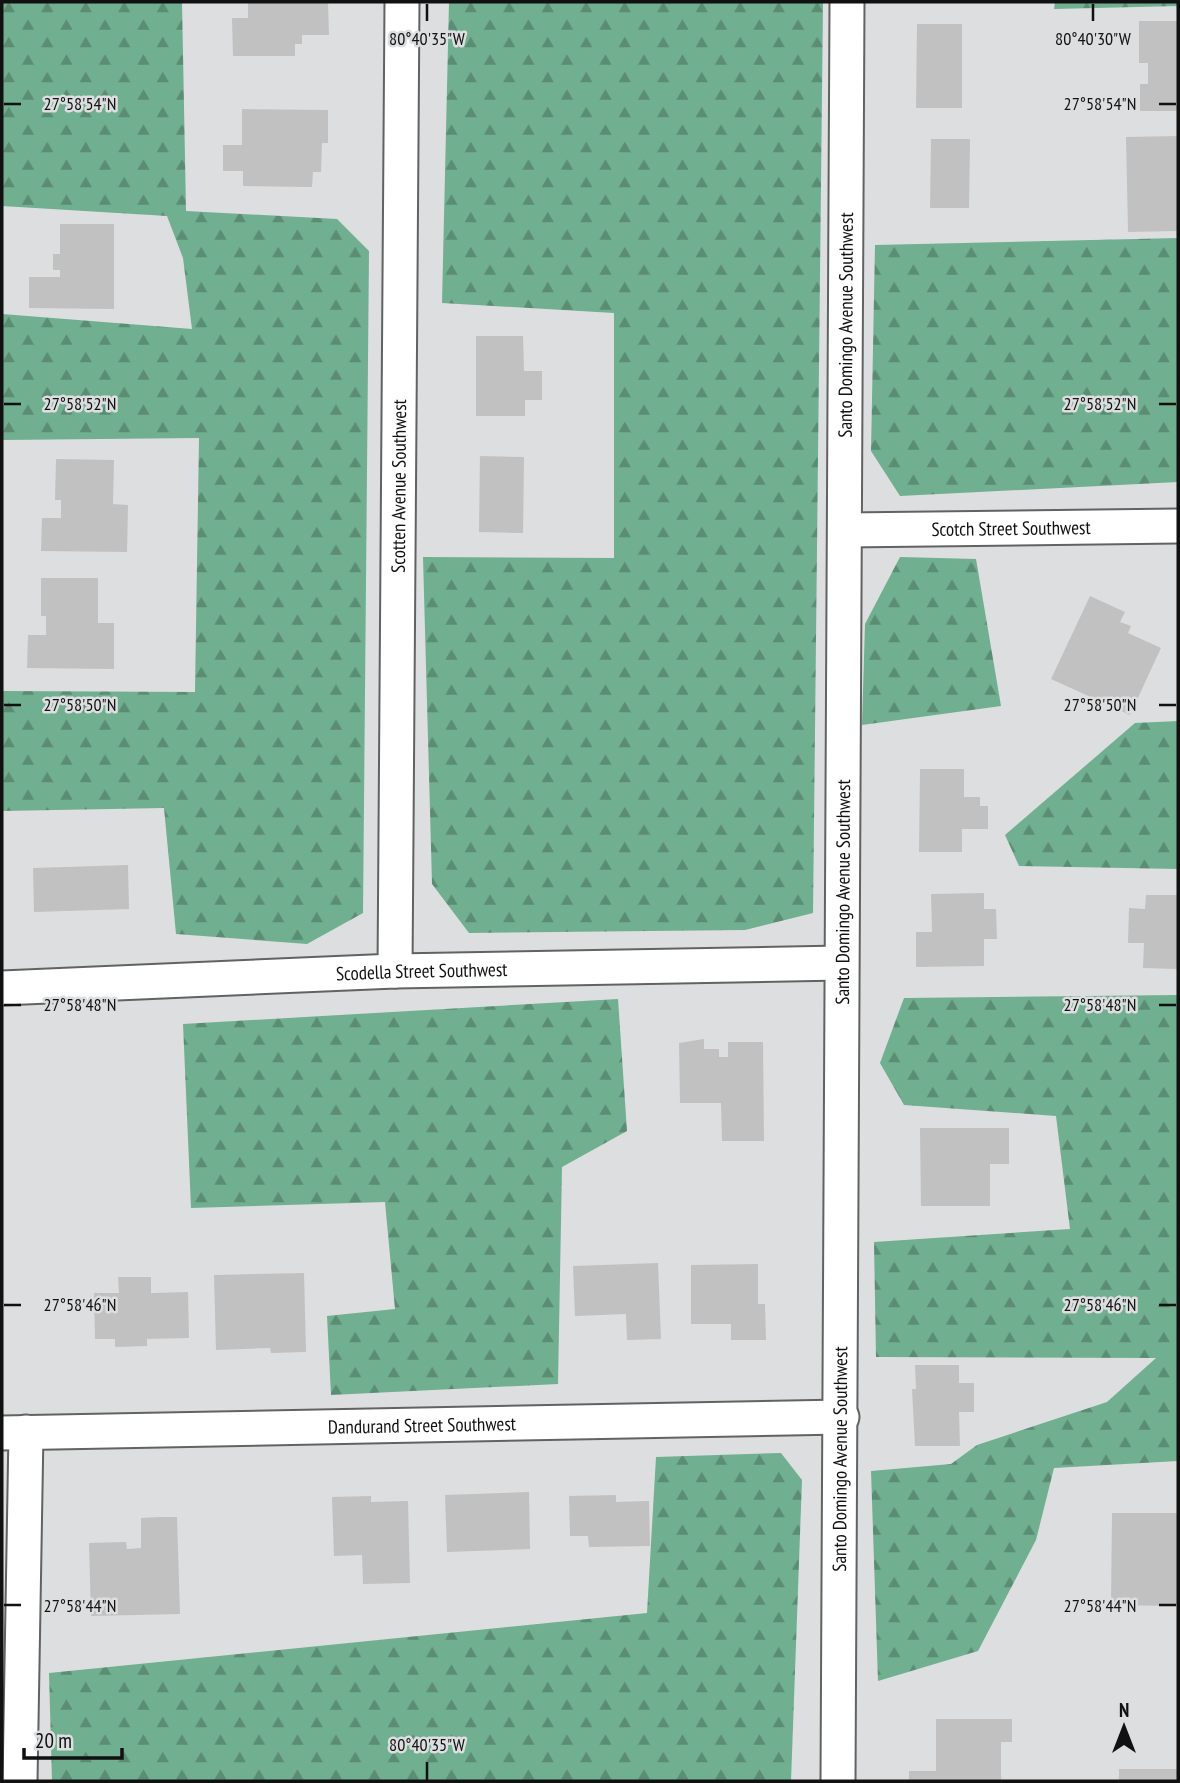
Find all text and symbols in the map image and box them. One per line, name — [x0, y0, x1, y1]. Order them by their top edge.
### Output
text: 80°40'35"W — [389, 27, 465, 50]
text: 80°40'30"W — [1055, 27, 1131, 50]
text: 27°58'54"N — [44, 92, 116, 115]
text: 27°58'54"N — [1064, 92, 1136, 115]
street label: Santo Domingo Avenue Southwest — [833, 212, 858, 438]
text: 27°58'52"N — [44, 392, 116, 415]
text: 27°58'52"N — [1064, 392, 1136, 415]
street label: Scotten Avenue Southwest — [386, 398, 411, 573]
street label: Scotch Street Southwest — [931, 515, 1092, 541]
text: 27°58'50"N — [44, 693, 116, 716]
text: 27°58'50"N — [1064, 693, 1136, 716]
street label: Santo Domingo Avenue Southwest — [830, 779, 855, 1005]
street label: Scodella Street Southwest — [335, 957, 508, 986]
text: 27°58'48"N — [44, 993, 116, 1016]
text: 27°58'48"N — [1064, 993, 1136, 1016]
text: 27°58'46"N — [44, 1293, 116, 1316]
text: 27°58'46"N — [1064, 1293, 1136, 1316]
street label: Santo Domingo Avenue Southwest — [827, 1346, 852, 1572]
street label: Dandurand Street Southwest — [328, 1411, 517, 1439]
text: 27°58'44"N — [44, 1594, 116, 1617]
text: 27°58'44"N — [1064, 1594, 1136, 1617]
north arrow — [1089, 1692, 1159, 1762]
text: N — [1119, 1698, 1129, 1722]
scale bar — [24, 1716, 122, 1760]
text: 20 m — [35, 1727, 72, 1754]
text: 80°40'35"W — [389, 1733, 465, 1756]

